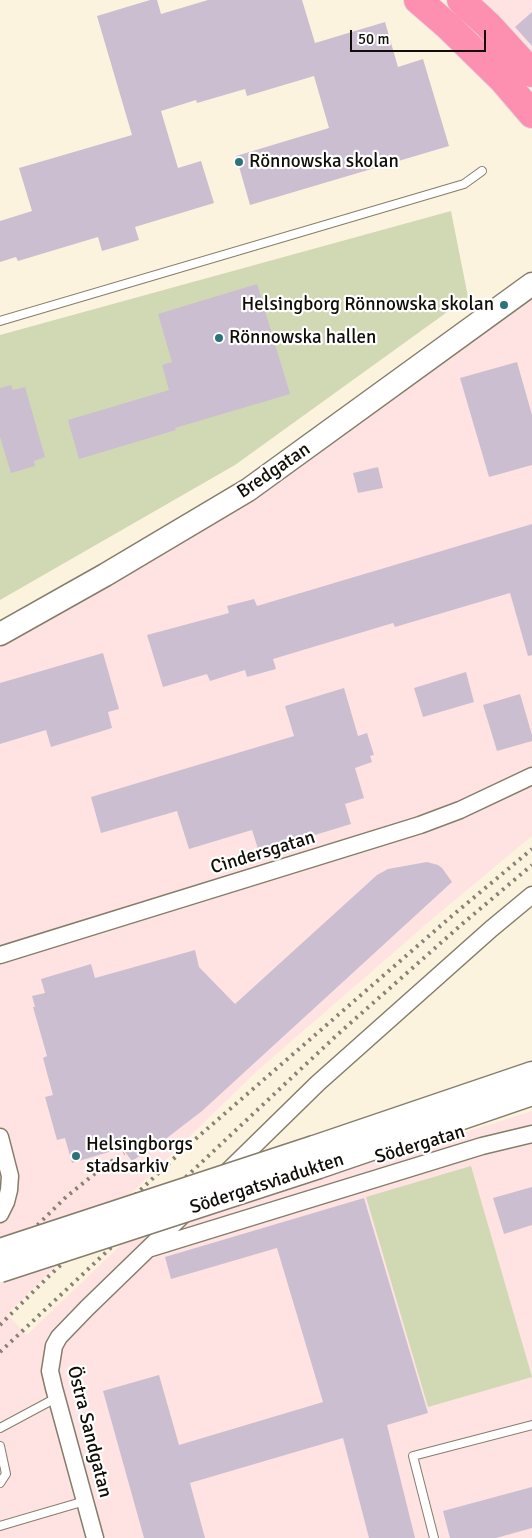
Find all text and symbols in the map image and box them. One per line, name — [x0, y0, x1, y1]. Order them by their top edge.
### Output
scale bar — [352, 20, 488, 52]
text: 50 m — [358, 30, 389, 48]
place label: Rönnowska skolan — [249, 151, 399, 173]
marker: Rönnowska skolan — [233, 156, 245, 168]
place label: Helsingborg Rönnowska skolan — [241, 294, 494, 316]
marker: Helsingborg Rönnowska skolan — [498, 299, 510, 311]
place label: Rönnowska hallen — [229, 327, 376, 349]
marker: Rönnowska hallen — [213, 332, 225, 344]
street label: Bredgatan — [233, 438, 315, 504]
street label: Cindersgatan — [208, 826, 318, 880]
street label: Södergatan — [372, 1121, 468, 1169]
place label: Helsingborgs stadsarkiv — [86, 1134, 193, 1178]
street label: Södergatsviadukten — [187, 1148, 347, 1220]
marker: Helsingborgs stadsarkiv — [70, 1150, 82, 1162]
street label: Östra Sandgatan — [62, 1364, 116, 1500]

